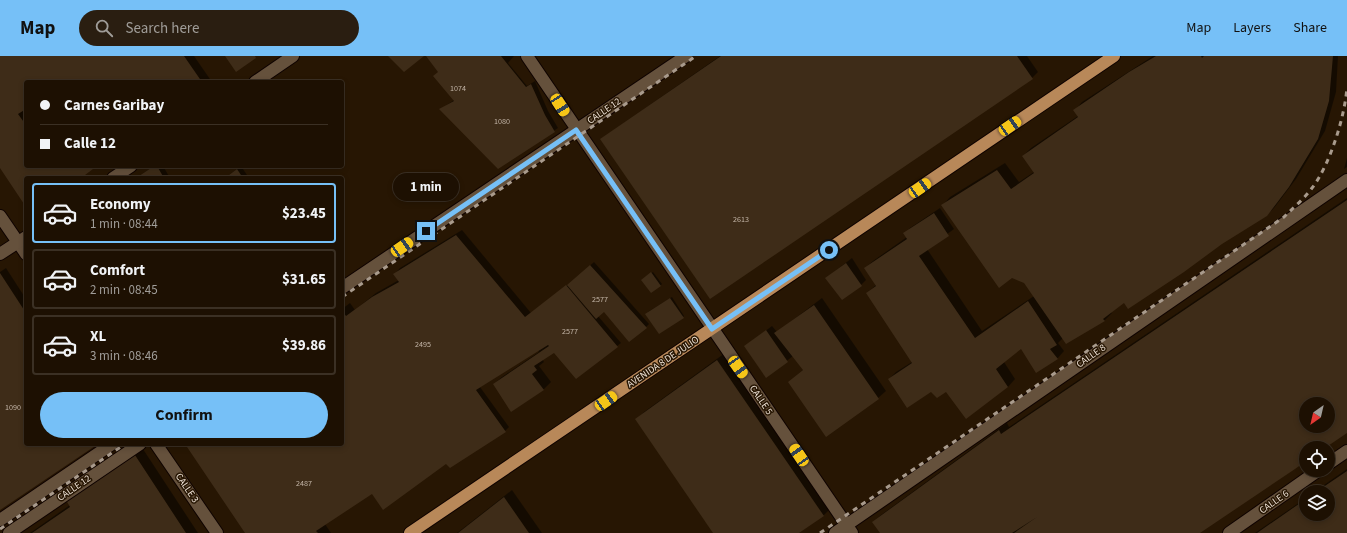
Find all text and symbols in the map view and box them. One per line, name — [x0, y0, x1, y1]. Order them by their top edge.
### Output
search box — [79, 10, 359, 46]
text: Map — [20, 15, 55, 42]
icon: search — [93, 17, 115, 39]
text: Search here — [125, 18, 199, 39]
text: Map — [1186, 18, 1211, 38]
text: Layers — [1233, 18, 1271, 38]
text: Share — [1293, 18, 1327, 38]
house number: 1074 — [450, 83, 466, 94]
car — [548, 92, 572, 118]
text: Carnes Garibay — [64, 95, 164, 116]
street label: CALLE 12 — [584, 95, 624, 127]
car — [997, 114, 1023, 138]
house number: 1080 — [494, 116, 510, 127]
text: Calle 12 — [64, 133, 116, 154]
callout: 1 min — [393, 173, 459, 201]
car — [907, 176, 933, 200]
text: 1 min — [410, 178, 442, 196]
text: Economy — [90, 194, 151, 215]
icon: car — [42, 195, 78, 231]
text: $23.45 — [282, 203, 326, 224]
house number: 2613 — [733, 214, 749, 225]
text: 1 min · 08:44 — [90, 215, 158, 233]
route end — [417, 222, 435, 240]
car — [389, 235, 415, 259]
route start — [820, 241, 838, 259]
text: Comfort — [90, 260, 145, 281]
icon: car — [42, 261, 78, 297]
text: $31.65 — [282, 269, 326, 290]
text: 2 min · 08:45 — [90, 281, 158, 299]
house number: 2577 — [592, 294, 608, 305]
text: XL — [90, 326, 106, 347]
house number: 2577 — [562, 326, 578, 337]
icon: car — [42, 327, 78, 363]
street label: AVENIDA 8 DE JULIO — [624, 332, 702, 391]
text: $39.86 — [282, 335, 326, 356]
house number: 2495 — [415, 339, 431, 350]
street label: CALLE 8 — [1073, 341, 1109, 371]
text: 3 min · 08:46 — [90, 347, 158, 365]
car — [726, 354, 750, 380]
street label: CALLE 5 — [746, 382, 776, 418]
car — [593, 389, 619, 413]
button: Confirm — [40, 392, 328, 438]
north arrow — [1299, 397, 1335, 433]
map controls — [1299, 397, 1335, 521]
house number: 1090 — [5, 402, 21, 413]
button: locate — [1299, 441, 1335, 477]
car — [787, 442, 811, 468]
street label: CALLE 3 — [172, 470, 202, 506]
street label: CALLE 12 — [54, 472, 94, 504]
house number: 2487 — [296, 478, 312, 489]
button: layers — [1299, 485, 1335, 521]
street label: CALLE 6 — [1256, 487, 1292, 517]

